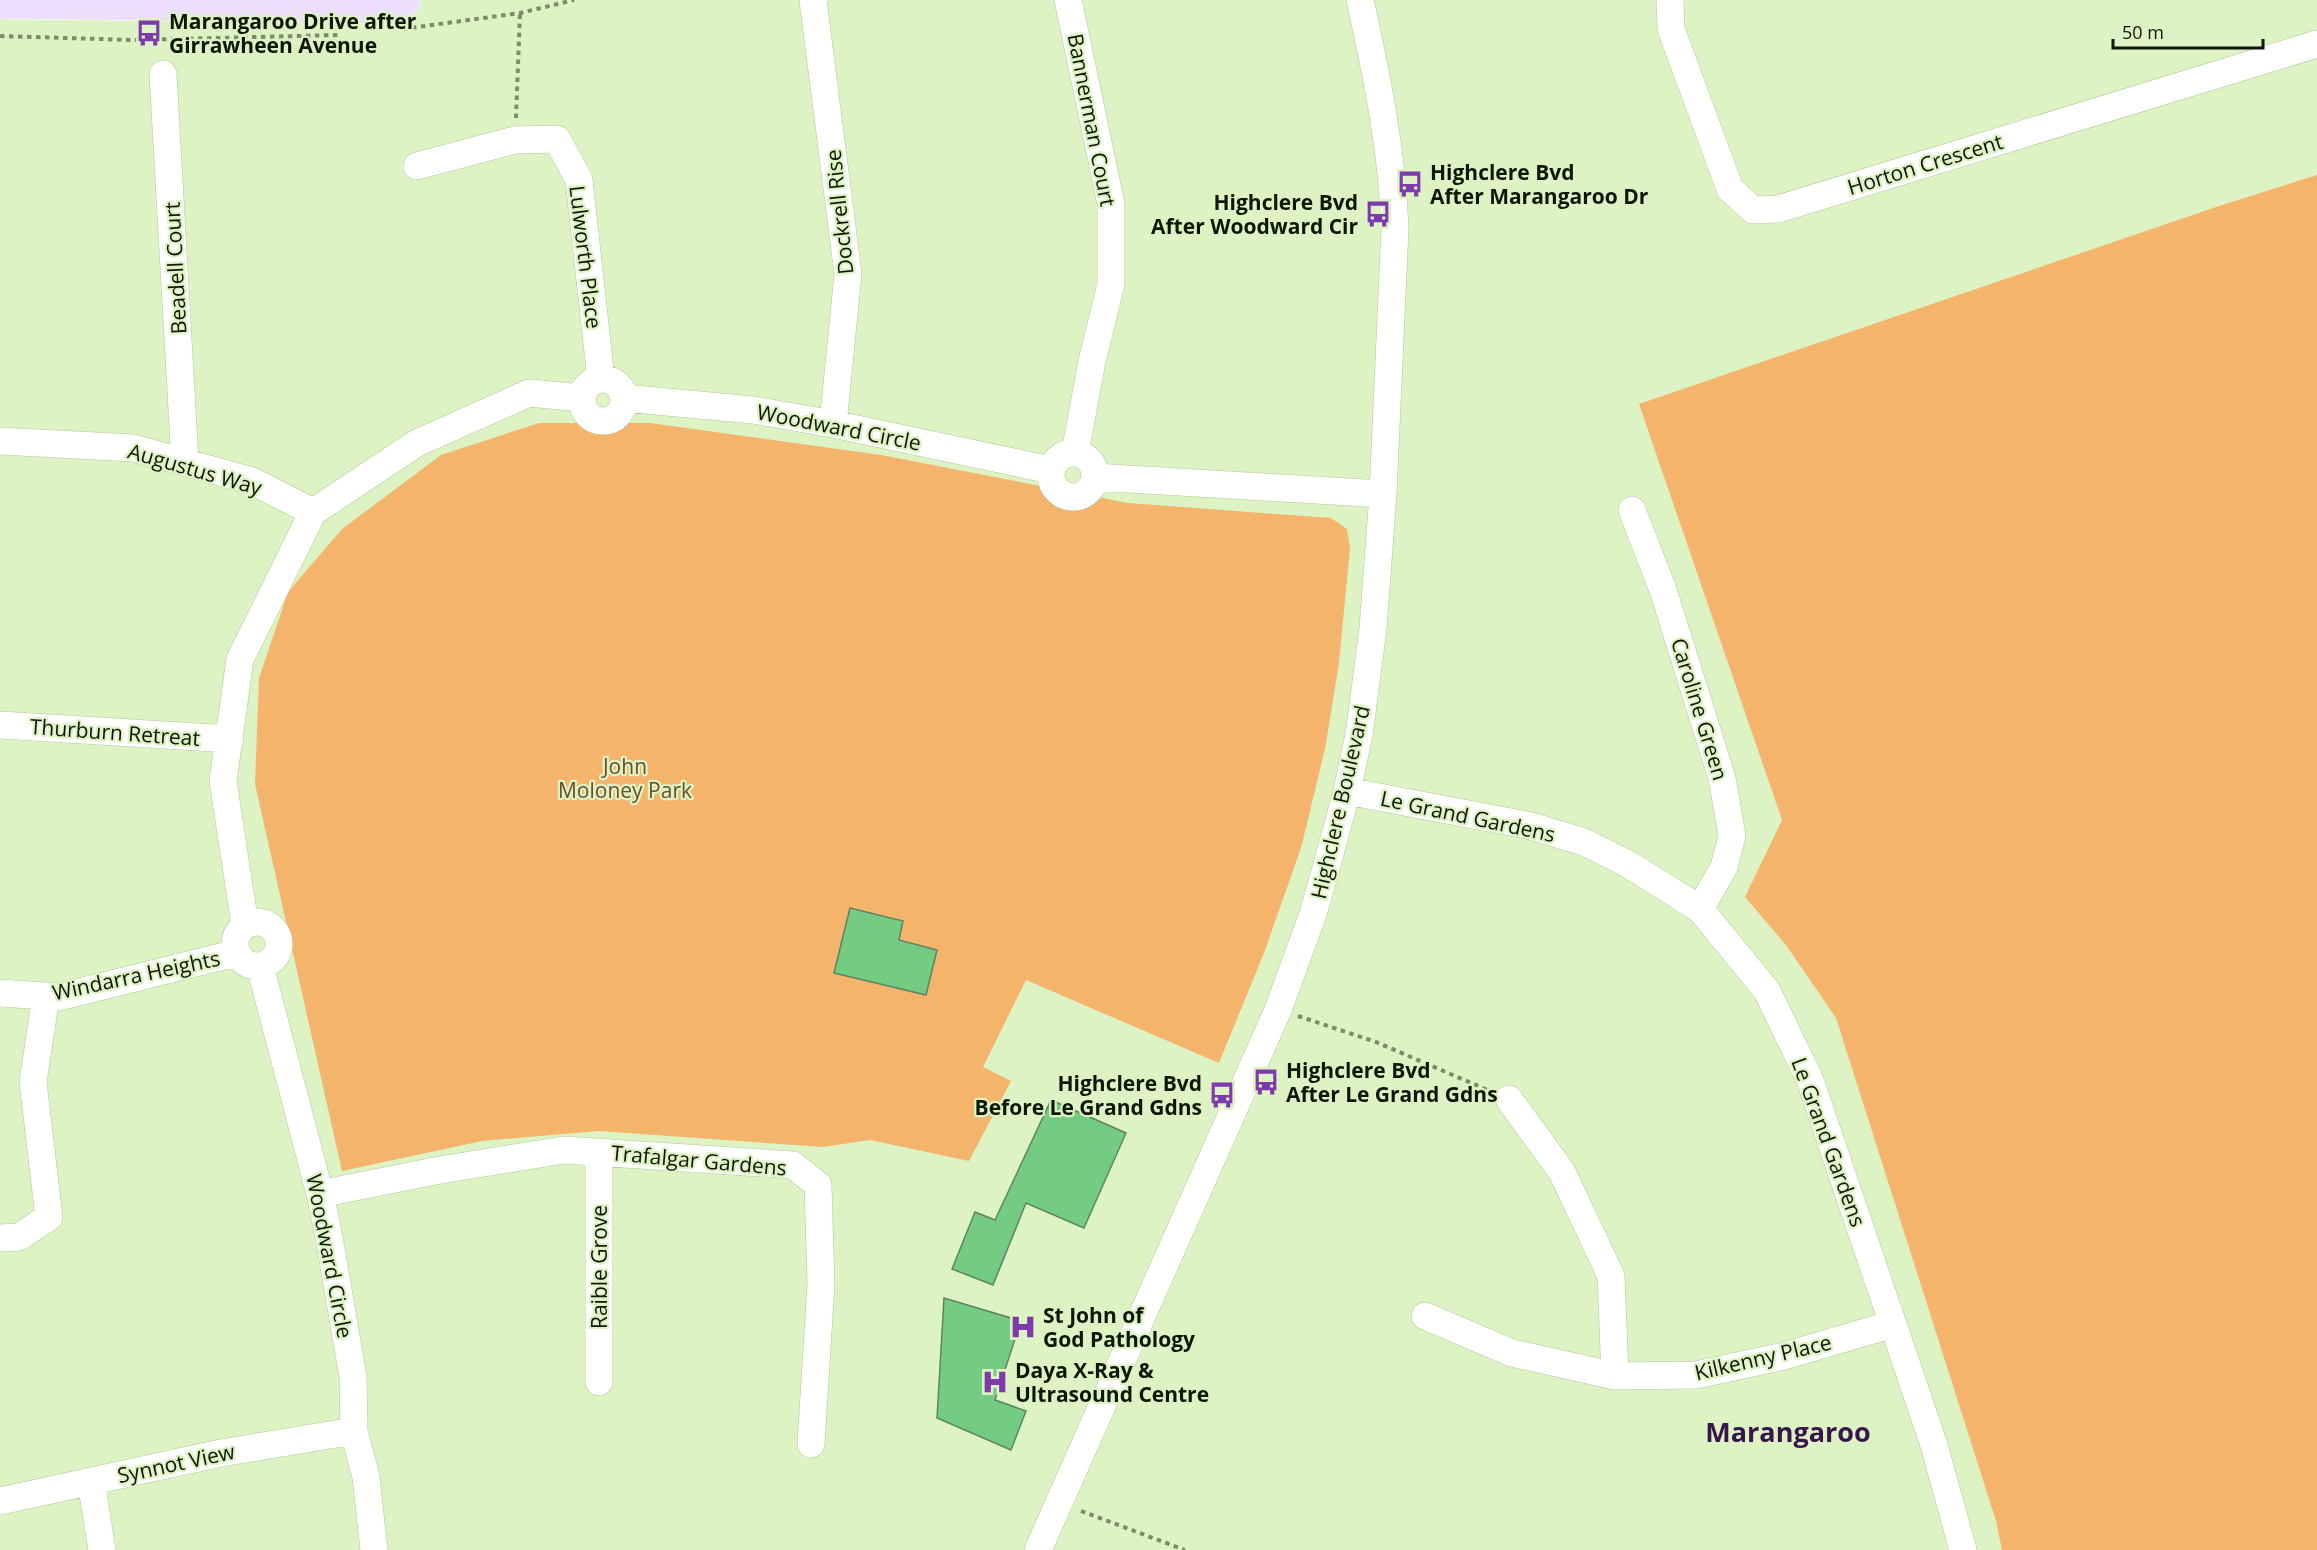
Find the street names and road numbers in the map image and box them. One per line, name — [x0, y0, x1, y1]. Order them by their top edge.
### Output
street label: Bannerman Court — [1062, 31, 1122, 209]
street label: Horton Crescent — [1844, 127, 2006, 201]
street label: Dockrell Rise — [819, 148, 859, 276]
street label: Lulworth Place — [563, 184, 609, 330]
street label: Beadell Court — [158, 201, 192, 335]
street label: Woodward Circle — [755, 397, 923, 457]
street label: Augustus Way — [125, 437, 266, 502]
street label: Caroline Green — [1665, 635, 1735, 783]
street label: Highclere Boulevard — [1304, 702, 1376, 902]
street label: Thurburn Retreat — [29, 712, 201, 752]
street label: Le Grand Gardens — [1378, 784, 1558, 848]
street label: Windarra Heights — [50, 944, 222, 1006]
street label: Le Grand Gardens — [1785, 1054, 1873, 1230]
street label: Trafalgar Gardens — [610, 1138, 788, 1182]
street label: Woodward Circle — [300, 1172, 360, 1340]
street label: Raible Grove — [585, 1205, 613, 1329]
street label: Kilkenny Place — [1692, 1328, 1834, 1386]
street label: Synnot View — [115, 1437, 238, 1489]

